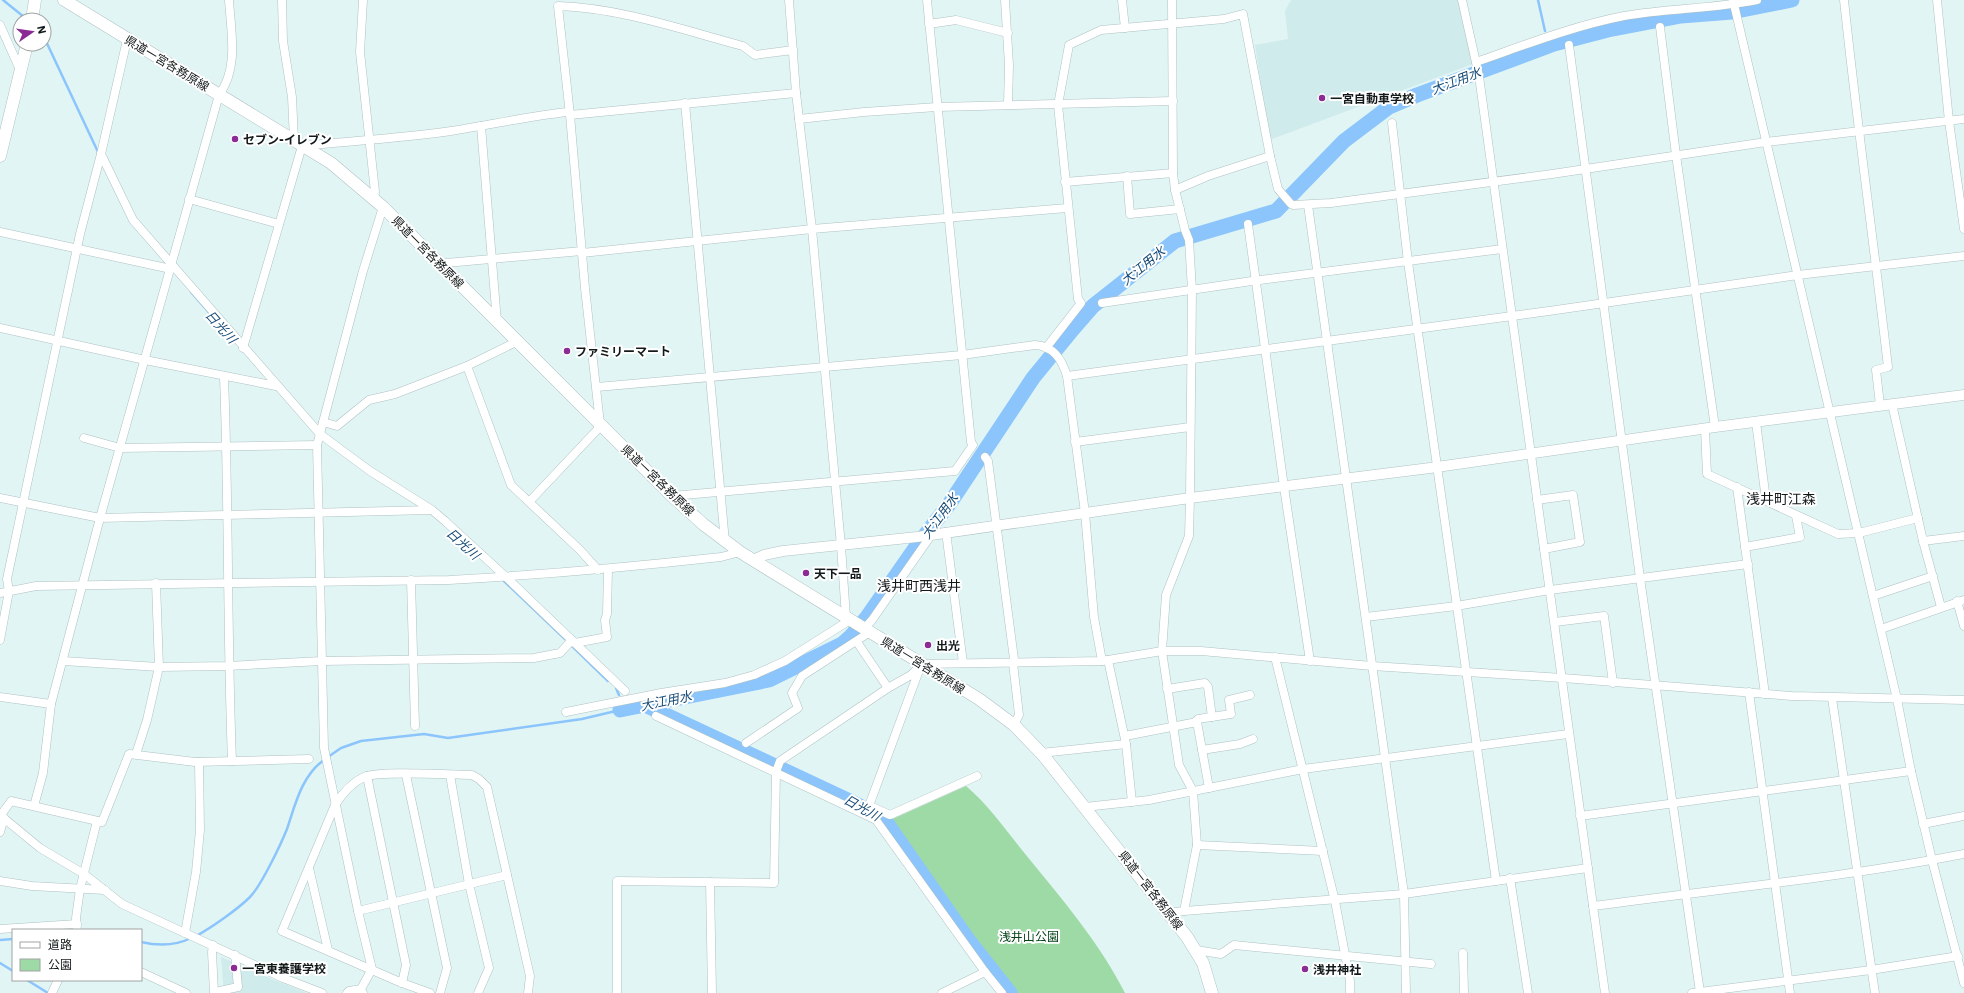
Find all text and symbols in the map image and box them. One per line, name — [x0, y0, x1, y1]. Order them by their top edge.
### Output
north arrow — [12, 12, 52, 52]
text: N — [34, 24, 49, 35]
street label: 県道一宮各務原線 — [122, 32, 212, 94]
water label: 大江用水 — [1429, 63, 1485, 98]
place label: 一宮自動車学校 — [1330, 91, 1414, 106]
marker: 一宮自動車学校 — [1317, 93, 1327, 103]
place label: セブン-イレブン — [243, 132, 332, 147]
marker: セブン-イレブン — [230, 134, 240, 144]
street label: 県道一宮各務原線 — [389, 213, 467, 291]
water label: 大江用水 — [1117, 242, 1170, 289]
water label: 日光川 — [202, 307, 242, 349]
place label: ファミリーマート — [575, 344, 671, 359]
marker: ファミリーマート — [562, 346, 572, 356]
street label: 県道一宮各務原線 — [618, 441, 698, 519]
water label: 大江用水 — [918, 488, 963, 542]
district label: 浅井町江森 — [1746, 490, 1816, 508]
water label: 日光川 — [443, 525, 485, 565]
place label: 天下一品 — [814, 566, 862, 581]
marker: 天下一品 — [801, 568, 811, 578]
district label: 浅井町西浅井 — [877, 577, 961, 595]
street label: 県道一宮各務原線 — [878, 633, 968, 697]
place label: 出光 — [936, 638, 960, 653]
marker: 出光 — [923, 640, 933, 650]
water label: 大江用水 — [639, 687, 695, 715]
water label: 日光川 — [841, 791, 885, 826]
street label: 県道一宮各務原線 — [1116, 848, 1186, 932]
legend — [12, 929, 142, 981]
park label: 浅井山公園 — [999, 929, 1059, 944]
text: 道路 — [48, 937, 72, 952]
text: 公園 — [48, 957, 72, 972]
place label: 一宮東養護学校 — [242, 961, 326, 976]
place label: 浅井神社 — [1313, 962, 1361, 977]
marker: 一宮東養護学校 — [229, 963, 239, 973]
marker: 浅井神社 — [1300, 964, 1310, 974]

